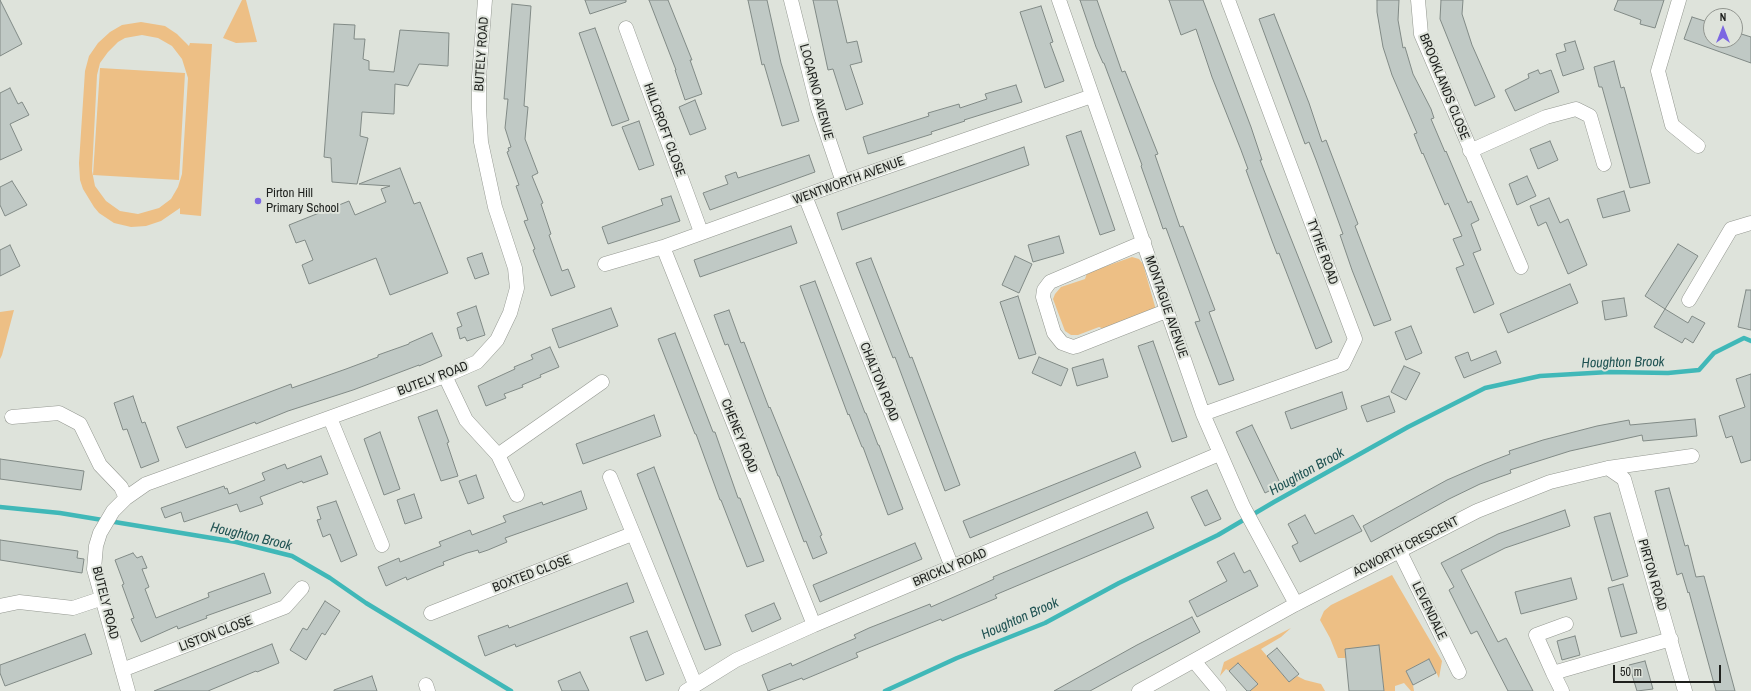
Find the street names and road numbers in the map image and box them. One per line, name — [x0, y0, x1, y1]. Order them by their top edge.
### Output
street label: BUTELY ROAD — [472, 16, 492, 92]
street label: BROOKLANDS CLOSE — [1416, 32, 1472, 142]
street label: LOCARNO AVENUE — [796, 42, 836, 142]
street label: HILLCROFT CLOSE — [640, 81, 688, 179]
street label: WENTWORTH AVENUE — [791, 154, 907, 208]
street label: TYTHE ROAD — [1303, 217, 1341, 287]
street label: MONTAGUE AVENUE — [1141, 254, 1191, 360]
street label: CHALTON ROAD — [856, 340, 902, 424]
street label: BUTELY ROAD — [395, 358, 471, 400]
street label: CHENEY ROAD — [717, 397, 761, 475]
street label: ACWORTH CRESCENT — [1351, 514, 1461, 580]
street label: PIRTON ROAD — [1634, 537, 1670, 613]
street label: BRICKLY ROAD — [911, 545, 989, 591]
street label: BOXTED CLOSE — [490, 552, 574, 596]
street label: BUTELY ROAD — [88, 565, 122, 641]
street label: LEVENDALE — [1408, 579, 1450, 643]
street label: LISTON CLOSE — [177, 613, 255, 655]

